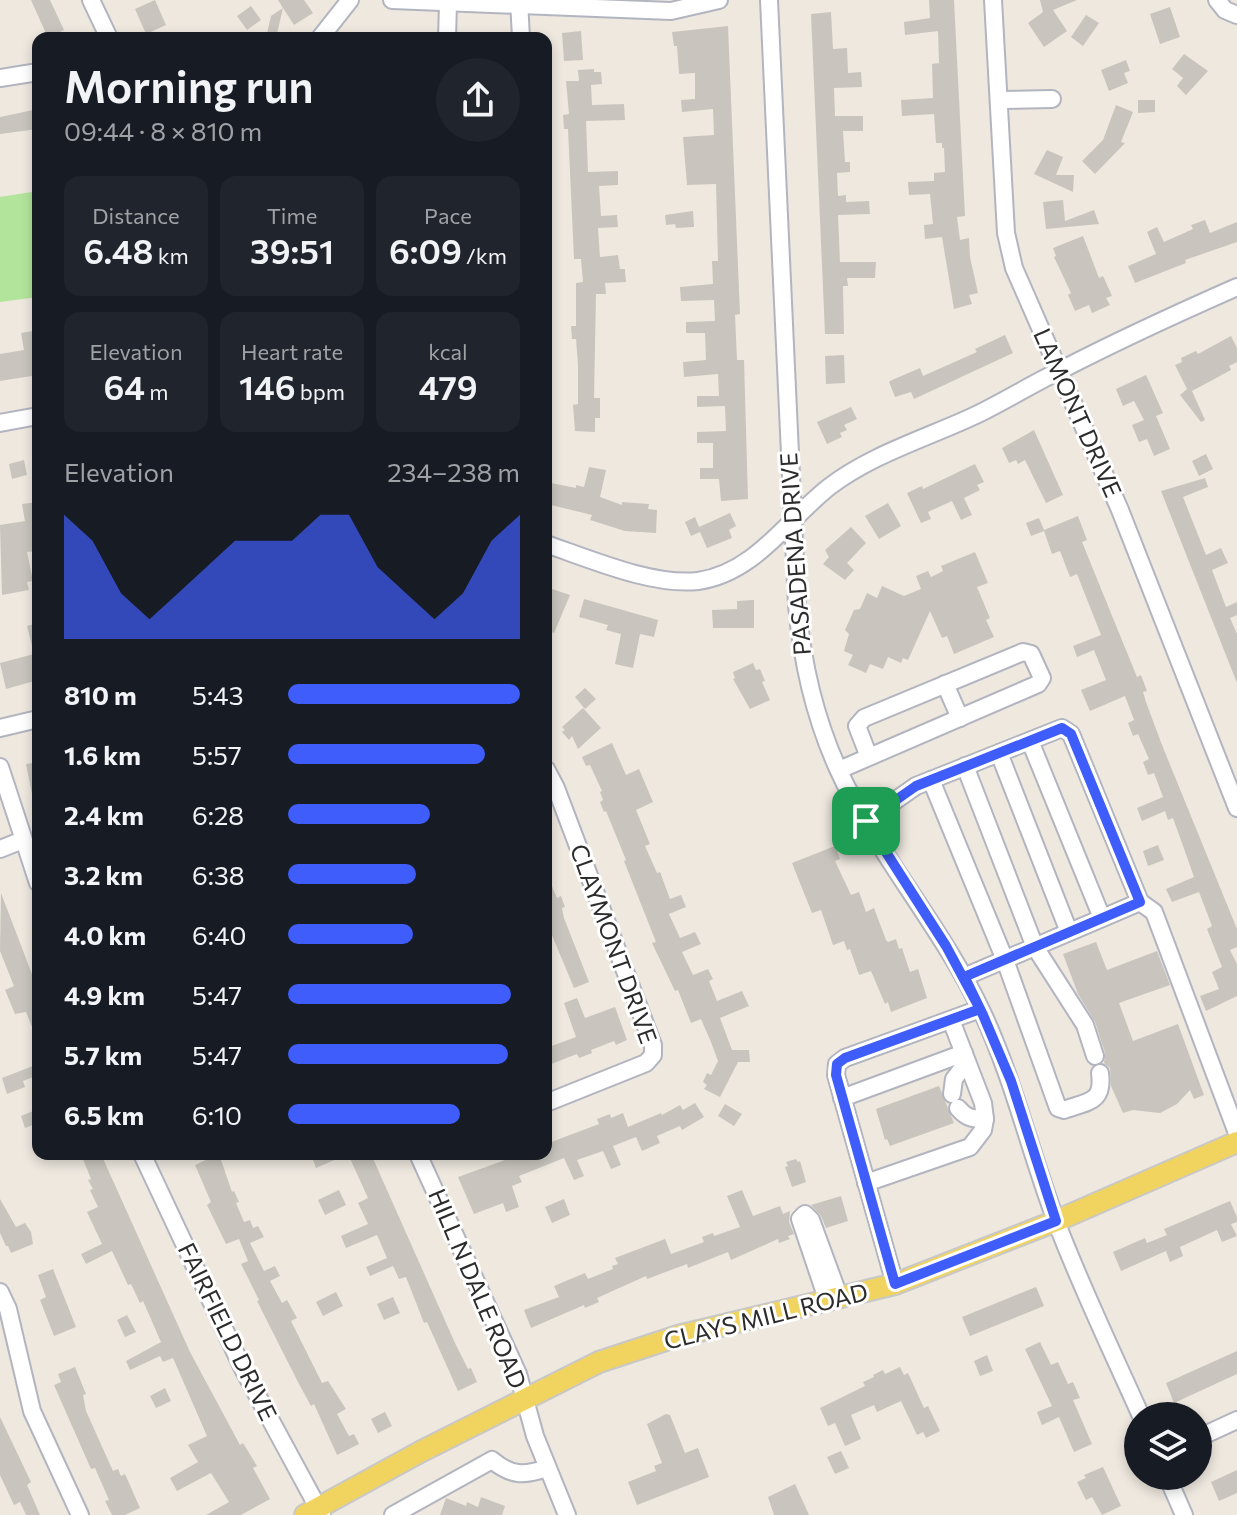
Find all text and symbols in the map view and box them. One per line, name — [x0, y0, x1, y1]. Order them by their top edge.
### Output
text: Morning run — [64, 58, 314, 112]
button: share — [436, 58, 520, 142]
text: 09:44 · 8 × 810 m — [64, 115, 262, 146]
text: Distance — [92, 202, 180, 229]
text: Time — [267, 202, 317, 229]
text: Pace — [424, 202, 472, 229]
text: 6.48 — [83, 229, 153, 271]
text: 39:51 — [250, 229, 334, 271]
text: 6:09 — [389, 229, 462, 271]
text: km — [153, 242, 189, 269]
text: /km — [462, 242, 507, 269]
street label: LAMONT DRIVE — [1028, 323, 1129, 501]
text: Elevation — [90, 338, 182, 365]
text: Heart rate — [241, 338, 343, 365]
text: kcal — [428, 338, 468, 365]
text: 64 — [104, 365, 145, 407]
text: 146 — [239, 365, 296, 407]
text: 479 — [418, 365, 478, 407]
text: m — [145, 378, 169, 405]
text: bpm — [296, 378, 345, 405]
street label: PASADENA DRIVE — [773, 452, 816, 657]
text: Elevation — [64, 456, 174, 487]
text: 234–238 m — [387, 456, 520, 487]
text: 810 m — [64, 679, 137, 710]
text: 5:43 — [192, 679, 244, 710]
text: 1.6 km — [64, 739, 141, 770]
text: 5:57 — [192, 739, 242, 770]
pin — [832, 787, 900, 855]
text: 2.4 km — [64, 799, 144, 830]
text: 6:28 — [192, 799, 244, 830]
icon: arrive — [844, 799, 888, 843]
street label: CLAYMONT DRIVE — [565, 840, 664, 1047]
text: 3.2 km — [64, 859, 143, 890]
text: 6:38 — [192, 859, 245, 890]
text: 4.0 km — [64, 919, 146, 950]
text: 6:40 — [192, 919, 246, 950]
text: 4.9 km — [64, 979, 145, 1010]
text: 5:47 — [192, 979, 242, 1010]
text: 5.7 km — [64, 1039, 142, 1070]
text: 5:47 — [192, 1039, 242, 1070]
text: 6.5 km — [64, 1099, 144, 1130]
text: 6:10 — [192, 1099, 242, 1130]
street label: HILL N DALE ROAD — [423, 1184, 534, 1393]
street label: FAIRFIELD DRIVE — [173, 1238, 284, 1425]
street label: CLAYS MILL ROAD — [661, 1276, 871, 1355]
map controls — [1124, 1402, 1212, 1490]
button: layers — [1124, 1402, 1212, 1490]

